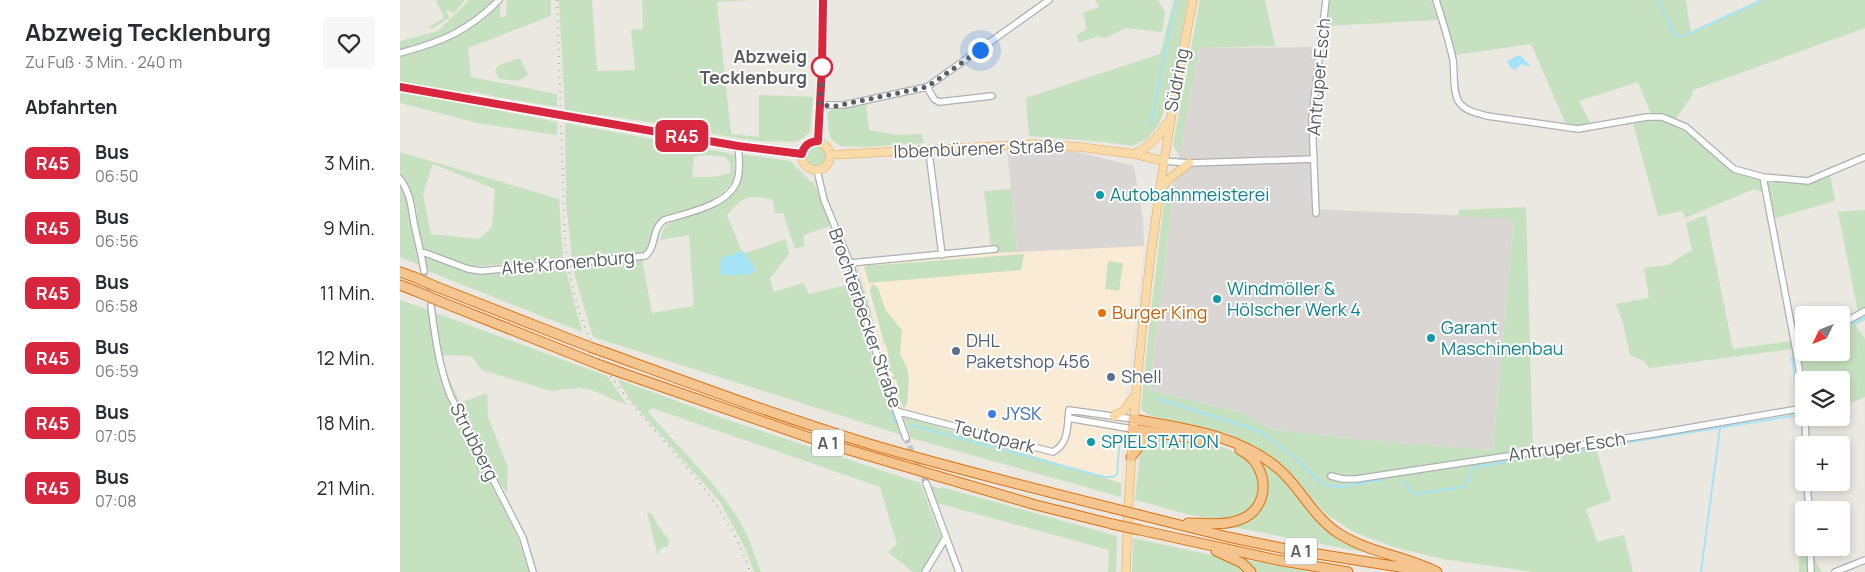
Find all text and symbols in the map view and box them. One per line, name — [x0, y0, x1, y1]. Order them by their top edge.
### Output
text: Abzweig Tecklenburg — [25, 15, 271, 48]
button: heart — [323, 17, 375, 69]
street label: Antruper Esch — [1301, 17, 1335, 137]
your location — [968, 38, 993, 63]
place label: Abzweig Tecklenburg — [700, 44, 807, 89]
street label: Südring — [1158, 46, 1194, 114]
text: Zu Fuß · 3 Min. · 240 m — [25, 51, 182, 73]
marker: Abzweig Tecklenburg — [811, 56, 833, 78]
text: Abfahrten — [25, 94, 118, 120]
line badge: R45 — [653, 120, 711, 152]
text: R45 — [665, 124, 699, 148]
street label: Ibbenbürener Straße — [893, 133, 1065, 163]
text: Bus — [95, 139, 129, 165]
text: 3 Min. — [324, 150, 375, 176]
text: R45 — [36, 151, 69, 175]
text: 06:50 — [95, 165, 138, 187]
place label: Autobahnmeisterei — [1110, 182, 1269, 206]
marker: Autobahnmeisterei — [1094, 189, 1106, 201]
text: Bus — [95, 204, 129, 230]
text: 9 Min. — [323, 215, 375, 241]
text: R45 — [36, 216, 69, 240]
street label: Brochterbecker Straße — [824, 225, 908, 411]
text: 06:56 — [95, 230, 139, 252]
street label: Alte Kronenburg — [500, 244, 636, 280]
text: Bus — [95, 269, 129, 295]
place label: Windmöller & Hölscher Werk 4 — [1227, 276, 1361, 321]
text: 11 Min. — [320, 280, 375, 306]
text: R45 — [36, 281, 69, 305]
marker: Windmöller & Hölscher Werk 4 — [1211, 293, 1223, 305]
text: 06:58 — [95, 295, 138, 317]
place label: Burger King — [1112, 300, 1207, 324]
north arrow — [1795, 306, 1850, 361]
map controls — [1795, 306, 1850, 556]
marker: Burger King — [1096, 307, 1108, 319]
place label: Garant Maschinenbau — [1441, 315, 1563, 360]
place label: DHL Paketshop 456 — [966, 328, 1090, 373]
marker: Garant Maschinenbau — [1425, 332, 1437, 344]
text: Bus — [95, 334, 129, 360]
text: 12 Min. — [316, 345, 375, 371]
marker: DHL Paketshop 456 — [950, 345, 962, 357]
text: R45 — [36, 346, 69, 370]
text: 06:59 — [95, 360, 139, 382]
place label: Shell — [1121, 364, 1162, 388]
marker: Shell — [1105, 371, 1117, 383]
button: layers — [1795, 371, 1850, 426]
text: Bus — [95, 399, 129, 425]
street label: Strubberg — [445, 399, 505, 484]
place label: JYSK — [1002, 401, 1042, 425]
marker: JYSK — [986, 408, 998, 420]
text: 18 Min. — [316, 410, 375, 436]
text: R45 — [36, 411, 69, 435]
street label: Teutopark — [951, 414, 1039, 459]
text: 07:05 — [95, 425, 137, 447]
street label: Antruper Esch — [1507, 426, 1627, 466]
road number: A 1 — [812, 429, 844, 456]
place label: SPIELSTATION — [1101, 429, 1219, 453]
marker: SPIELSTATION — [1085, 436, 1097, 448]
button: + — [1795, 436, 1850, 491]
text: Bus — [95, 464, 129, 490]
text: 21 Min. — [316, 475, 375, 501]
text: R45 — [36, 476, 69, 500]
text: 07:08 — [95, 490, 137, 512]
button: − — [1795, 501, 1850, 556]
road number: A 1 — [1285, 538, 1317, 564]

